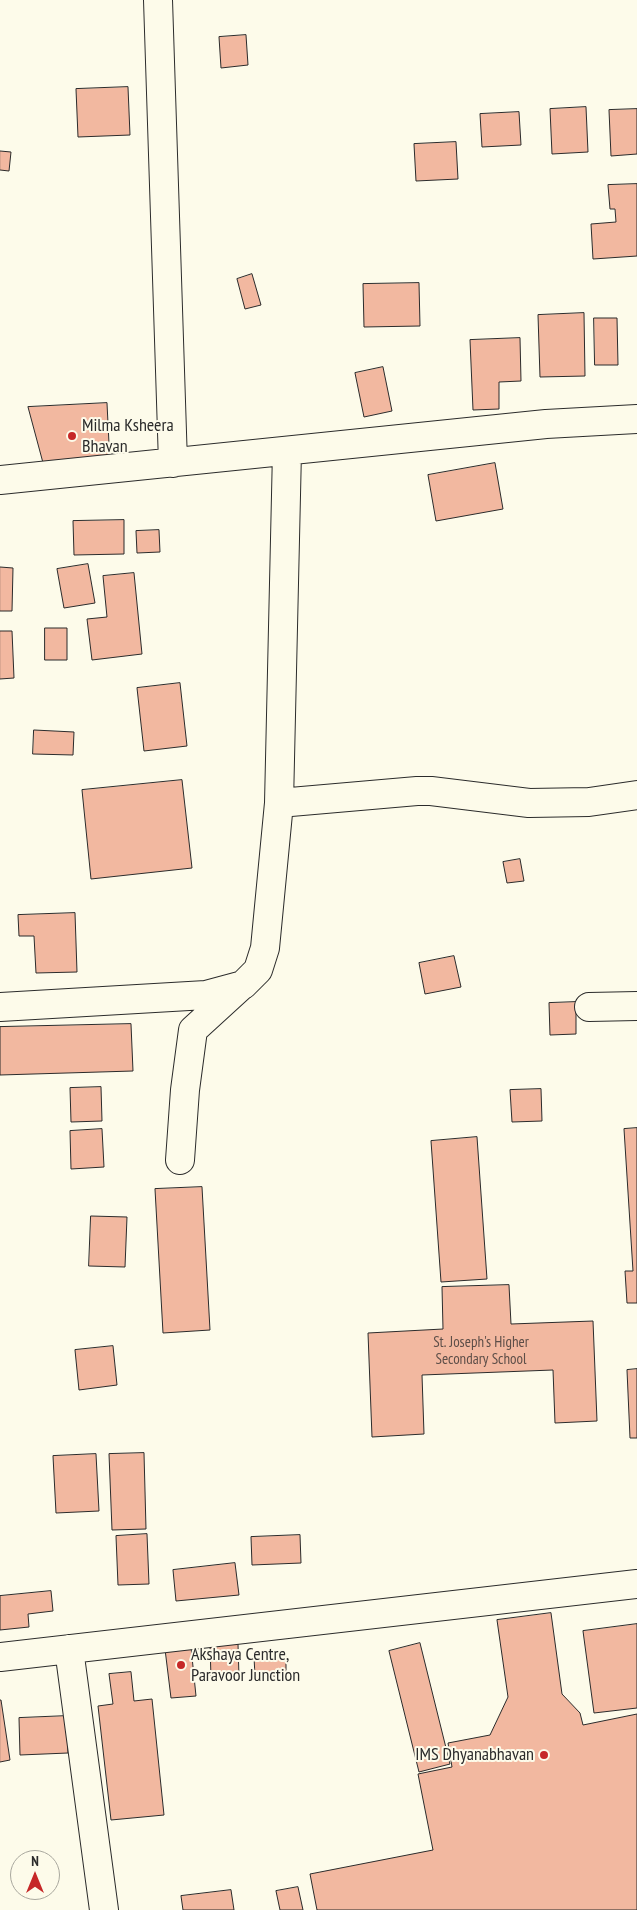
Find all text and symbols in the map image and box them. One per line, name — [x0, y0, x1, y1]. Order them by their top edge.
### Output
place label: Milma Ksheera Bhavan — [82, 415, 174, 458]
marker: Milma Ksheera Bhavan — [66, 430, 78, 442]
house number: St. Joseph's Higher Secondary School — [433, 1334, 529, 1369]
place label: Akshaya Centre, Paravoor Junction — [191, 1644, 300, 1686]
marker: Akshaya Centre, Paravoor Junction — [175, 1659, 187, 1671]
place label: IMS Dhyanabhavan — [415, 1744, 534, 1766]
marker: IMS Dhyanabhavan — [538, 1749, 550, 1761]
north arrow — [10, 1850, 60, 1900]
text: N — [31, 1852, 39, 1870]

